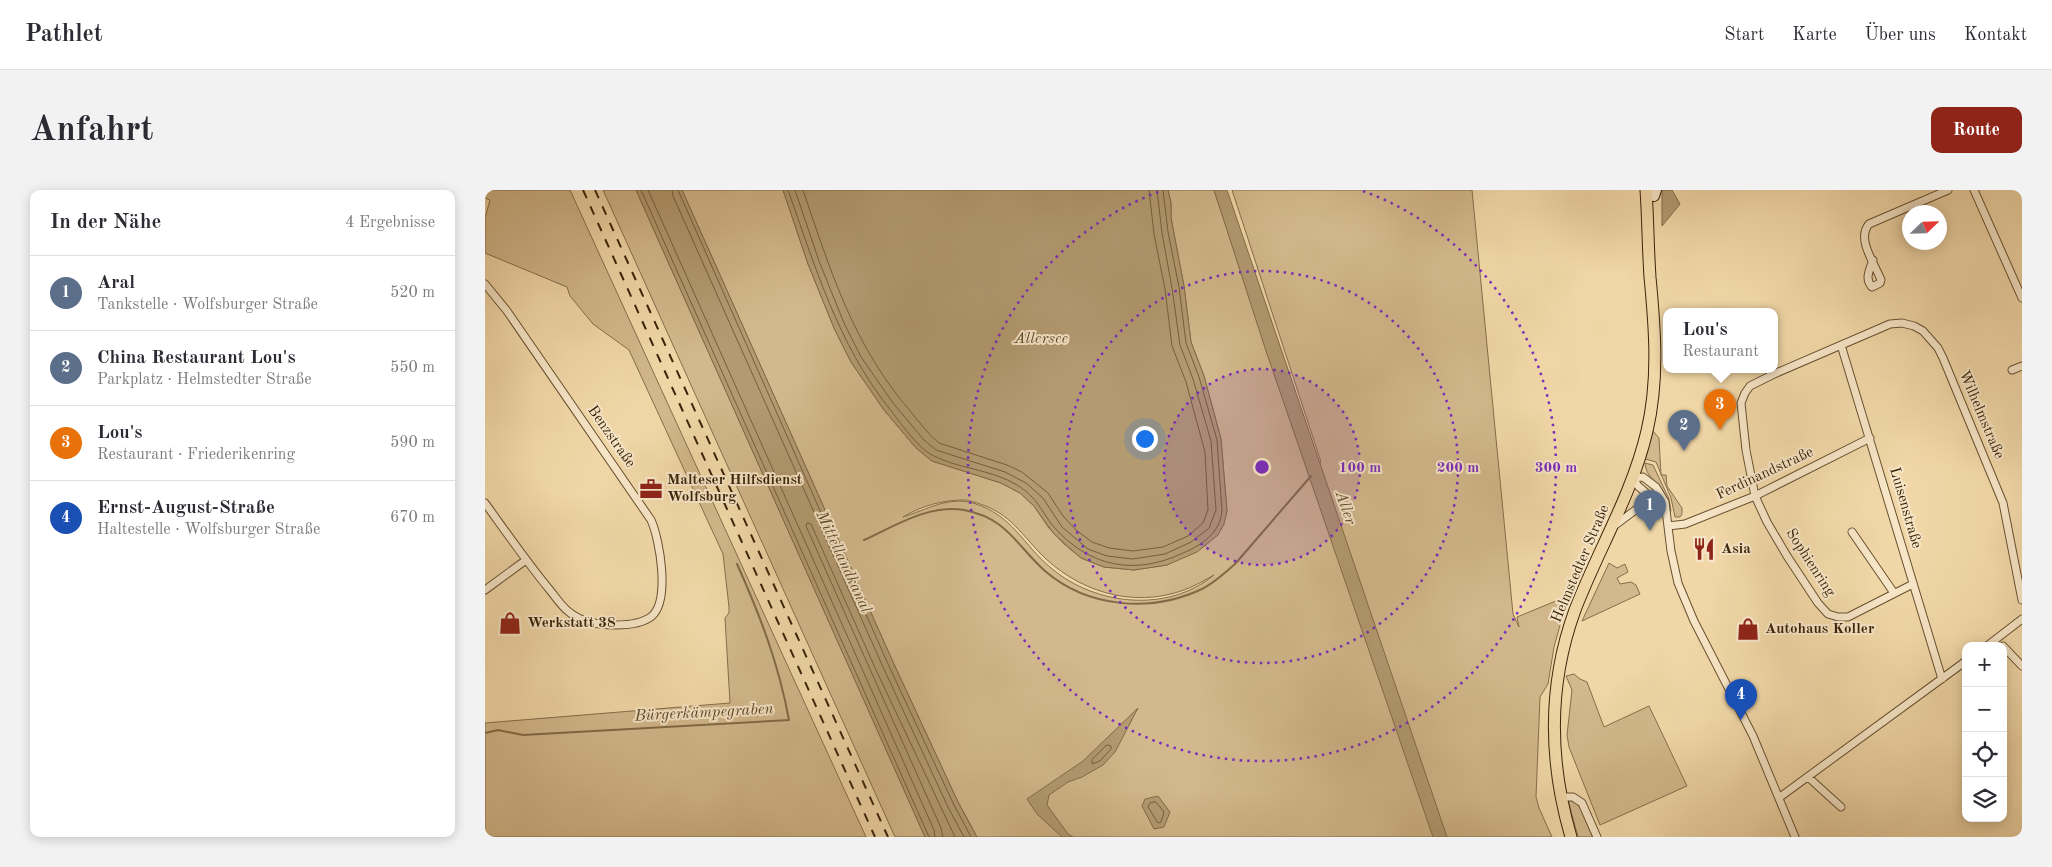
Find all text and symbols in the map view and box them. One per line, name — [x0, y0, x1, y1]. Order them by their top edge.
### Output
text: Pathlet — [25, 23, 103, 47]
text: Start — [1724, 26, 1764, 44]
text: Karte — [1792, 26, 1837, 44]
text: Über uns — [1865, 26, 1936, 44]
text: Kontakt — [1964, 26, 2027, 44]
button: Route — [1931, 107, 2022, 153]
text: Anfahrt — [30, 113, 153, 148]
north arrow — [1902, 205, 1947, 250]
text: In der Nähe — [50, 212, 161, 233]
text: 4 Ergebnisse — [345, 215, 435, 231]
text: Aral — [97, 274, 135, 293]
text: 1 — [61, 285, 71, 301]
text: 520 m — [390, 285, 435, 301]
text: Tankstelle · Wolfsburger Straße — [97, 297, 318, 313]
popup — [1663, 308, 1778, 373]
text: Lou's — [1682, 321, 1728, 340]
water label: Allersee — [1013, 331, 1069, 347]
text: Restaurant — [1682, 344, 1759, 360]
text: China Restaurant Lou's — [97, 349, 296, 368]
text: 2 — [61, 360, 71, 376]
text: 550 m — [390, 360, 435, 376]
street label: Wilhelmstraße — [1956, 369, 2006, 462]
text: Parkplatz · Helmstedter Straße — [97, 372, 312, 388]
pin: 3 — [1704, 389, 1736, 430]
street label: Benzstraße — [584, 403, 638, 471]
pin: 2 — [1668, 410, 1700, 451]
text: Lou's — [97, 424, 143, 443]
your location — [1132, 426, 1158, 452]
text: 3 — [61, 435, 71, 451]
text: 590 m — [390, 435, 435, 451]
street label: Ferdinandstraße — [1714, 445, 1816, 503]
text: Restaurant · Friederikenring — [97, 447, 295, 463]
centre of rings — [1253, 458, 1271, 476]
text: 100 m — [1339, 461, 1381, 476]
text: 200 m — [1437, 461, 1479, 476]
text: 300 m — [1535, 461, 1577, 476]
street label: Luisenstraße — [1886, 466, 1924, 550]
place label: Malteser Hilfsdienst Wolfsburg — [667, 473, 803, 505]
office icon: Malteser Hilfsdienst Wolfsburg — [638, 476, 664, 502]
water label: Aller — [1332, 488, 1359, 528]
pin: 1 — [1634, 490, 1666, 531]
text: Ernst-August-Straße — [97, 499, 275, 518]
street label: Helmstedter Straße — [1549, 503, 1613, 625]
water label: Mittellandkanal — [812, 508, 874, 616]
text: 4 — [61, 510, 71, 526]
text: 670 m — [390, 510, 435, 526]
text: Haltestelle · Wolfsburger Straße — [97, 522, 320, 538]
street label: Sophienring — [1782, 526, 1838, 600]
restaurant icon: Asia — [1691, 536, 1717, 562]
place label: Asia — [1721, 542, 1751, 557]
shop icon: Werkstatt 38 — [497, 610, 523, 636]
place label: Werkstatt 38 — [527, 616, 616, 631]
shop icon: Autohaus Koller — [1735, 616, 1761, 642]
place label: Autohaus Koller — [1765, 622, 1875, 637]
map controls — [1962, 642, 2007, 822]
button: + — [1962, 642, 2007, 687]
pin: 4 — [1725, 679, 1757, 720]
button: − — [1962, 687, 2007, 732]
water label: Bürgerkämpegraben — [633, 701, 774, 725]
button: locate — [1962, 732, 2007, 777]
button: layers — [1962, 777, 2007, 822]

